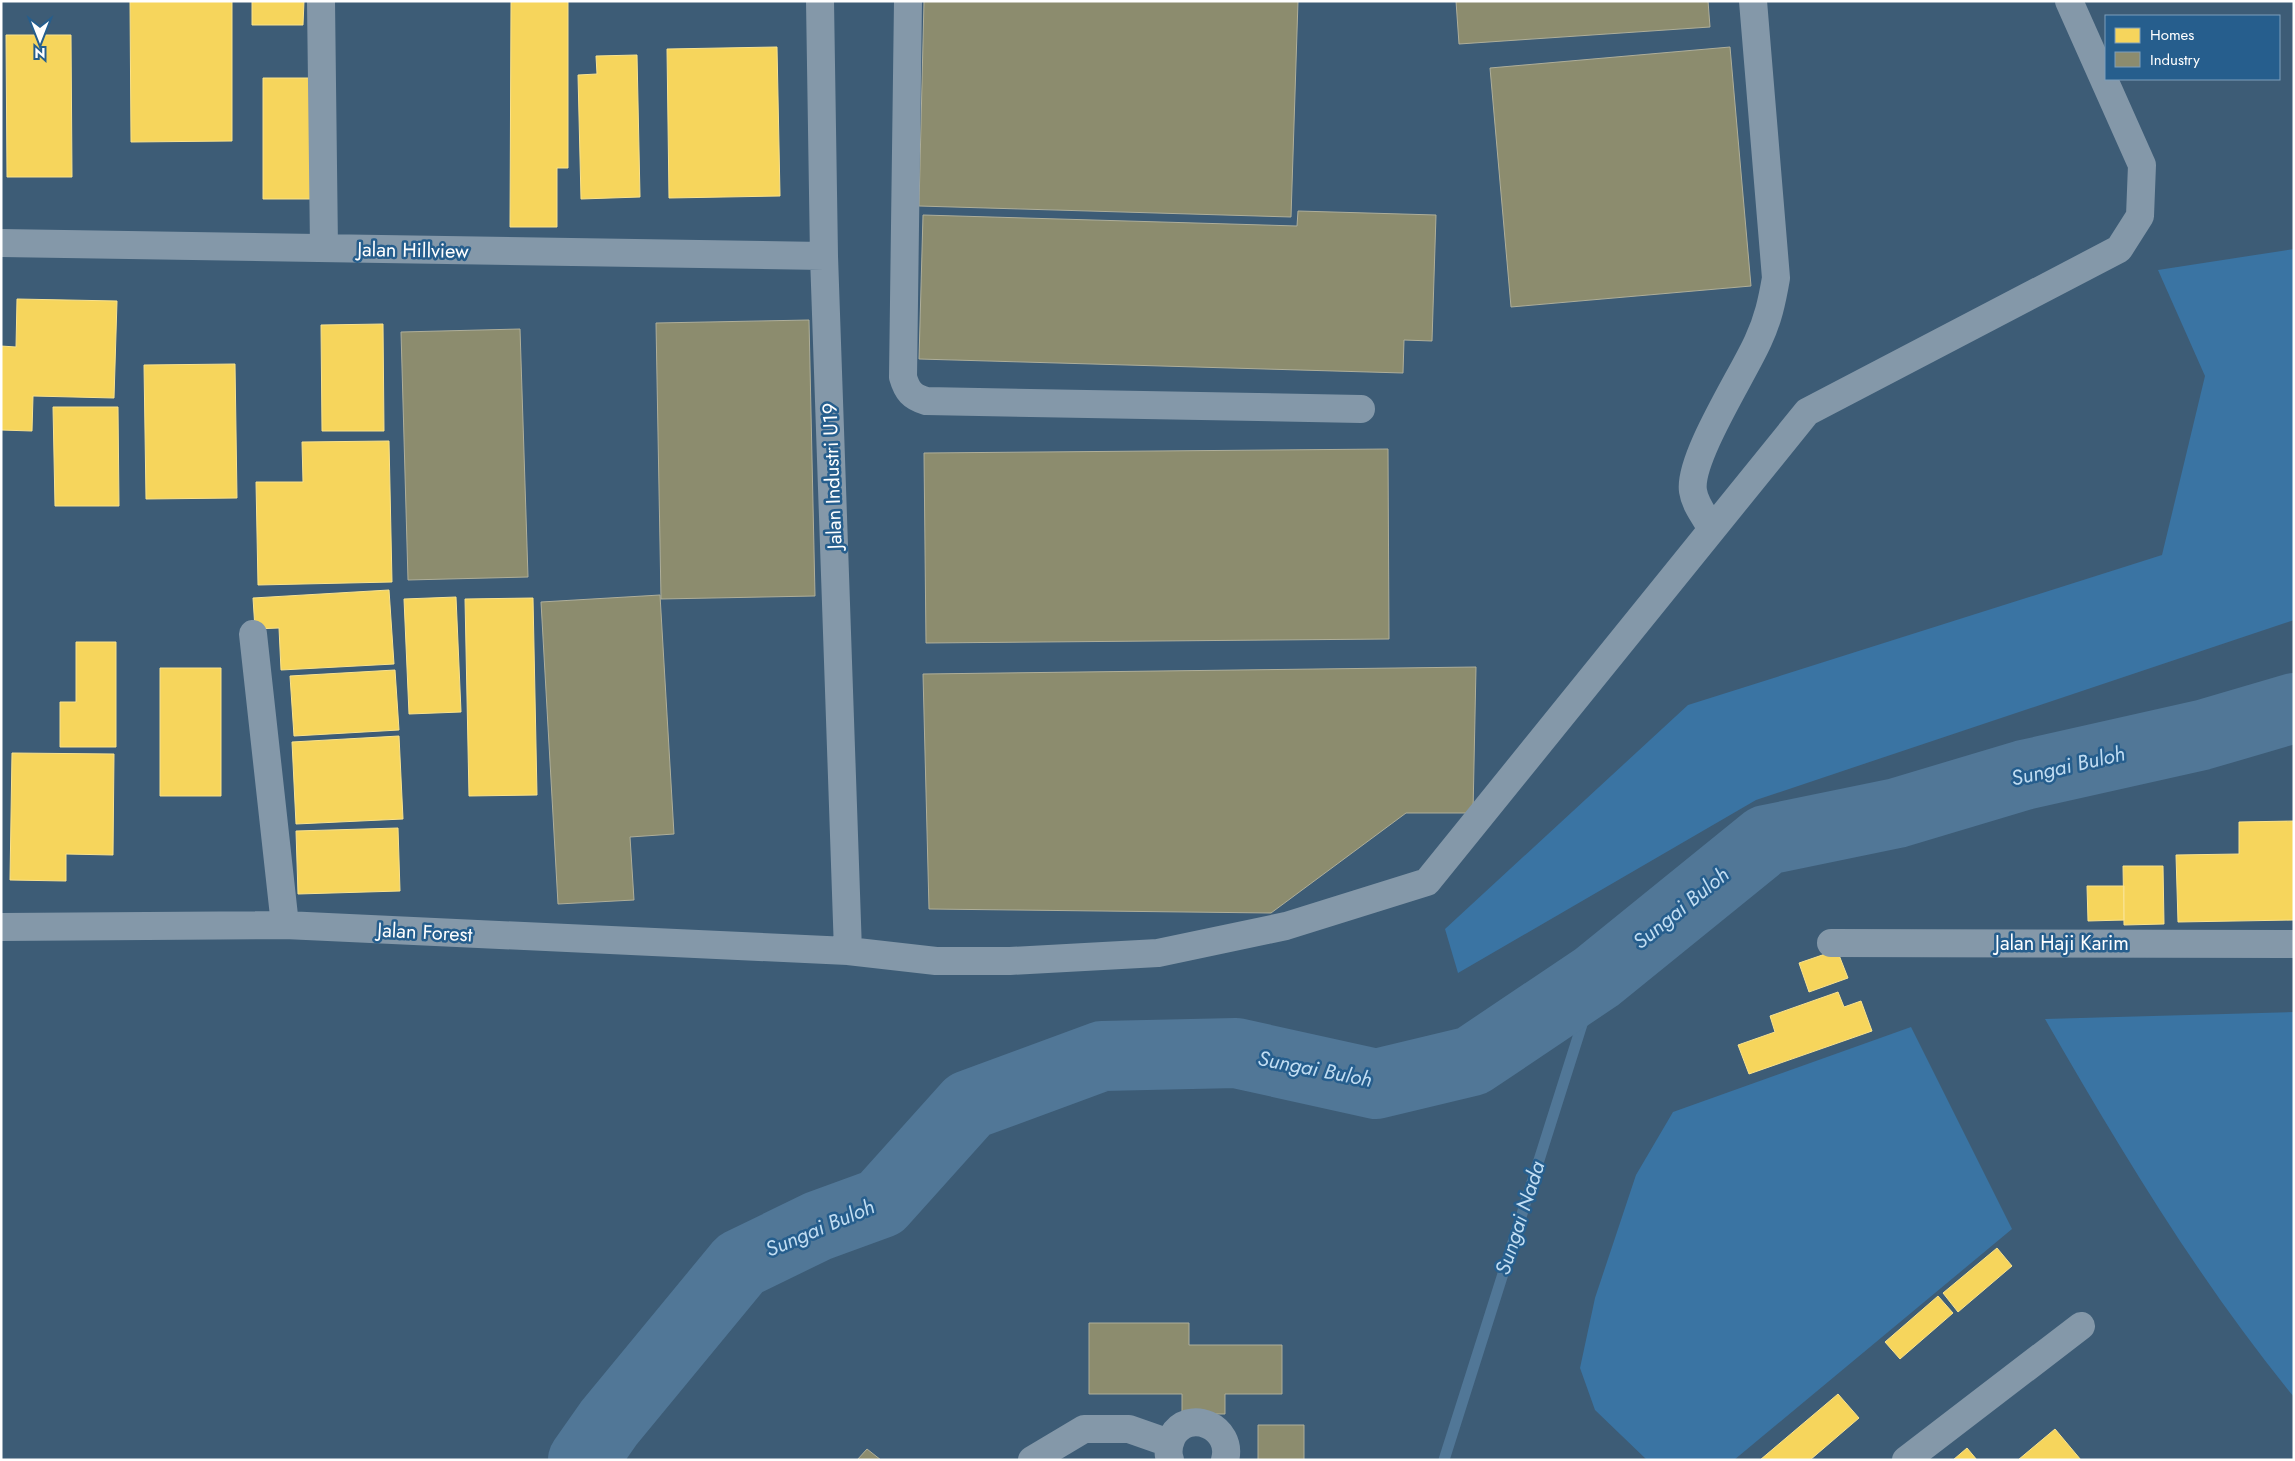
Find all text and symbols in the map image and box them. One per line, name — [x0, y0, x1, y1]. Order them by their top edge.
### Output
north arrow — [15, 15, 65, 65]
legend — [2105, 15, 2280, 80]
text: Homes — [2150, 24, 2194, 46]
text: N — [34, 43, 46, 63]
text: Industry — [2150, 49, 2200, 71]
street label: Jalan Hillview — [354, 235, 469, 266]
street label: Jalan Industri U19 — [815, 402, 850, 553]
water label: Sungai Buloh — [2008, 738, 2128, 794]
water label: Sungai Buloh — [1626, 860, 1736, 956]
street label: Jalan Forest — [374, 915, 473, 949]
street label: Jalan Haji Karim — [1992, 929, 2129, 958]
water label: Sungai Buloh — [1255, 1043, 1375, 1095]
water label: Sungai Nada — [1487, 1157, 1553, 1279]
water label: Sungai Buloh — [761, 1192, 879, 1264]

